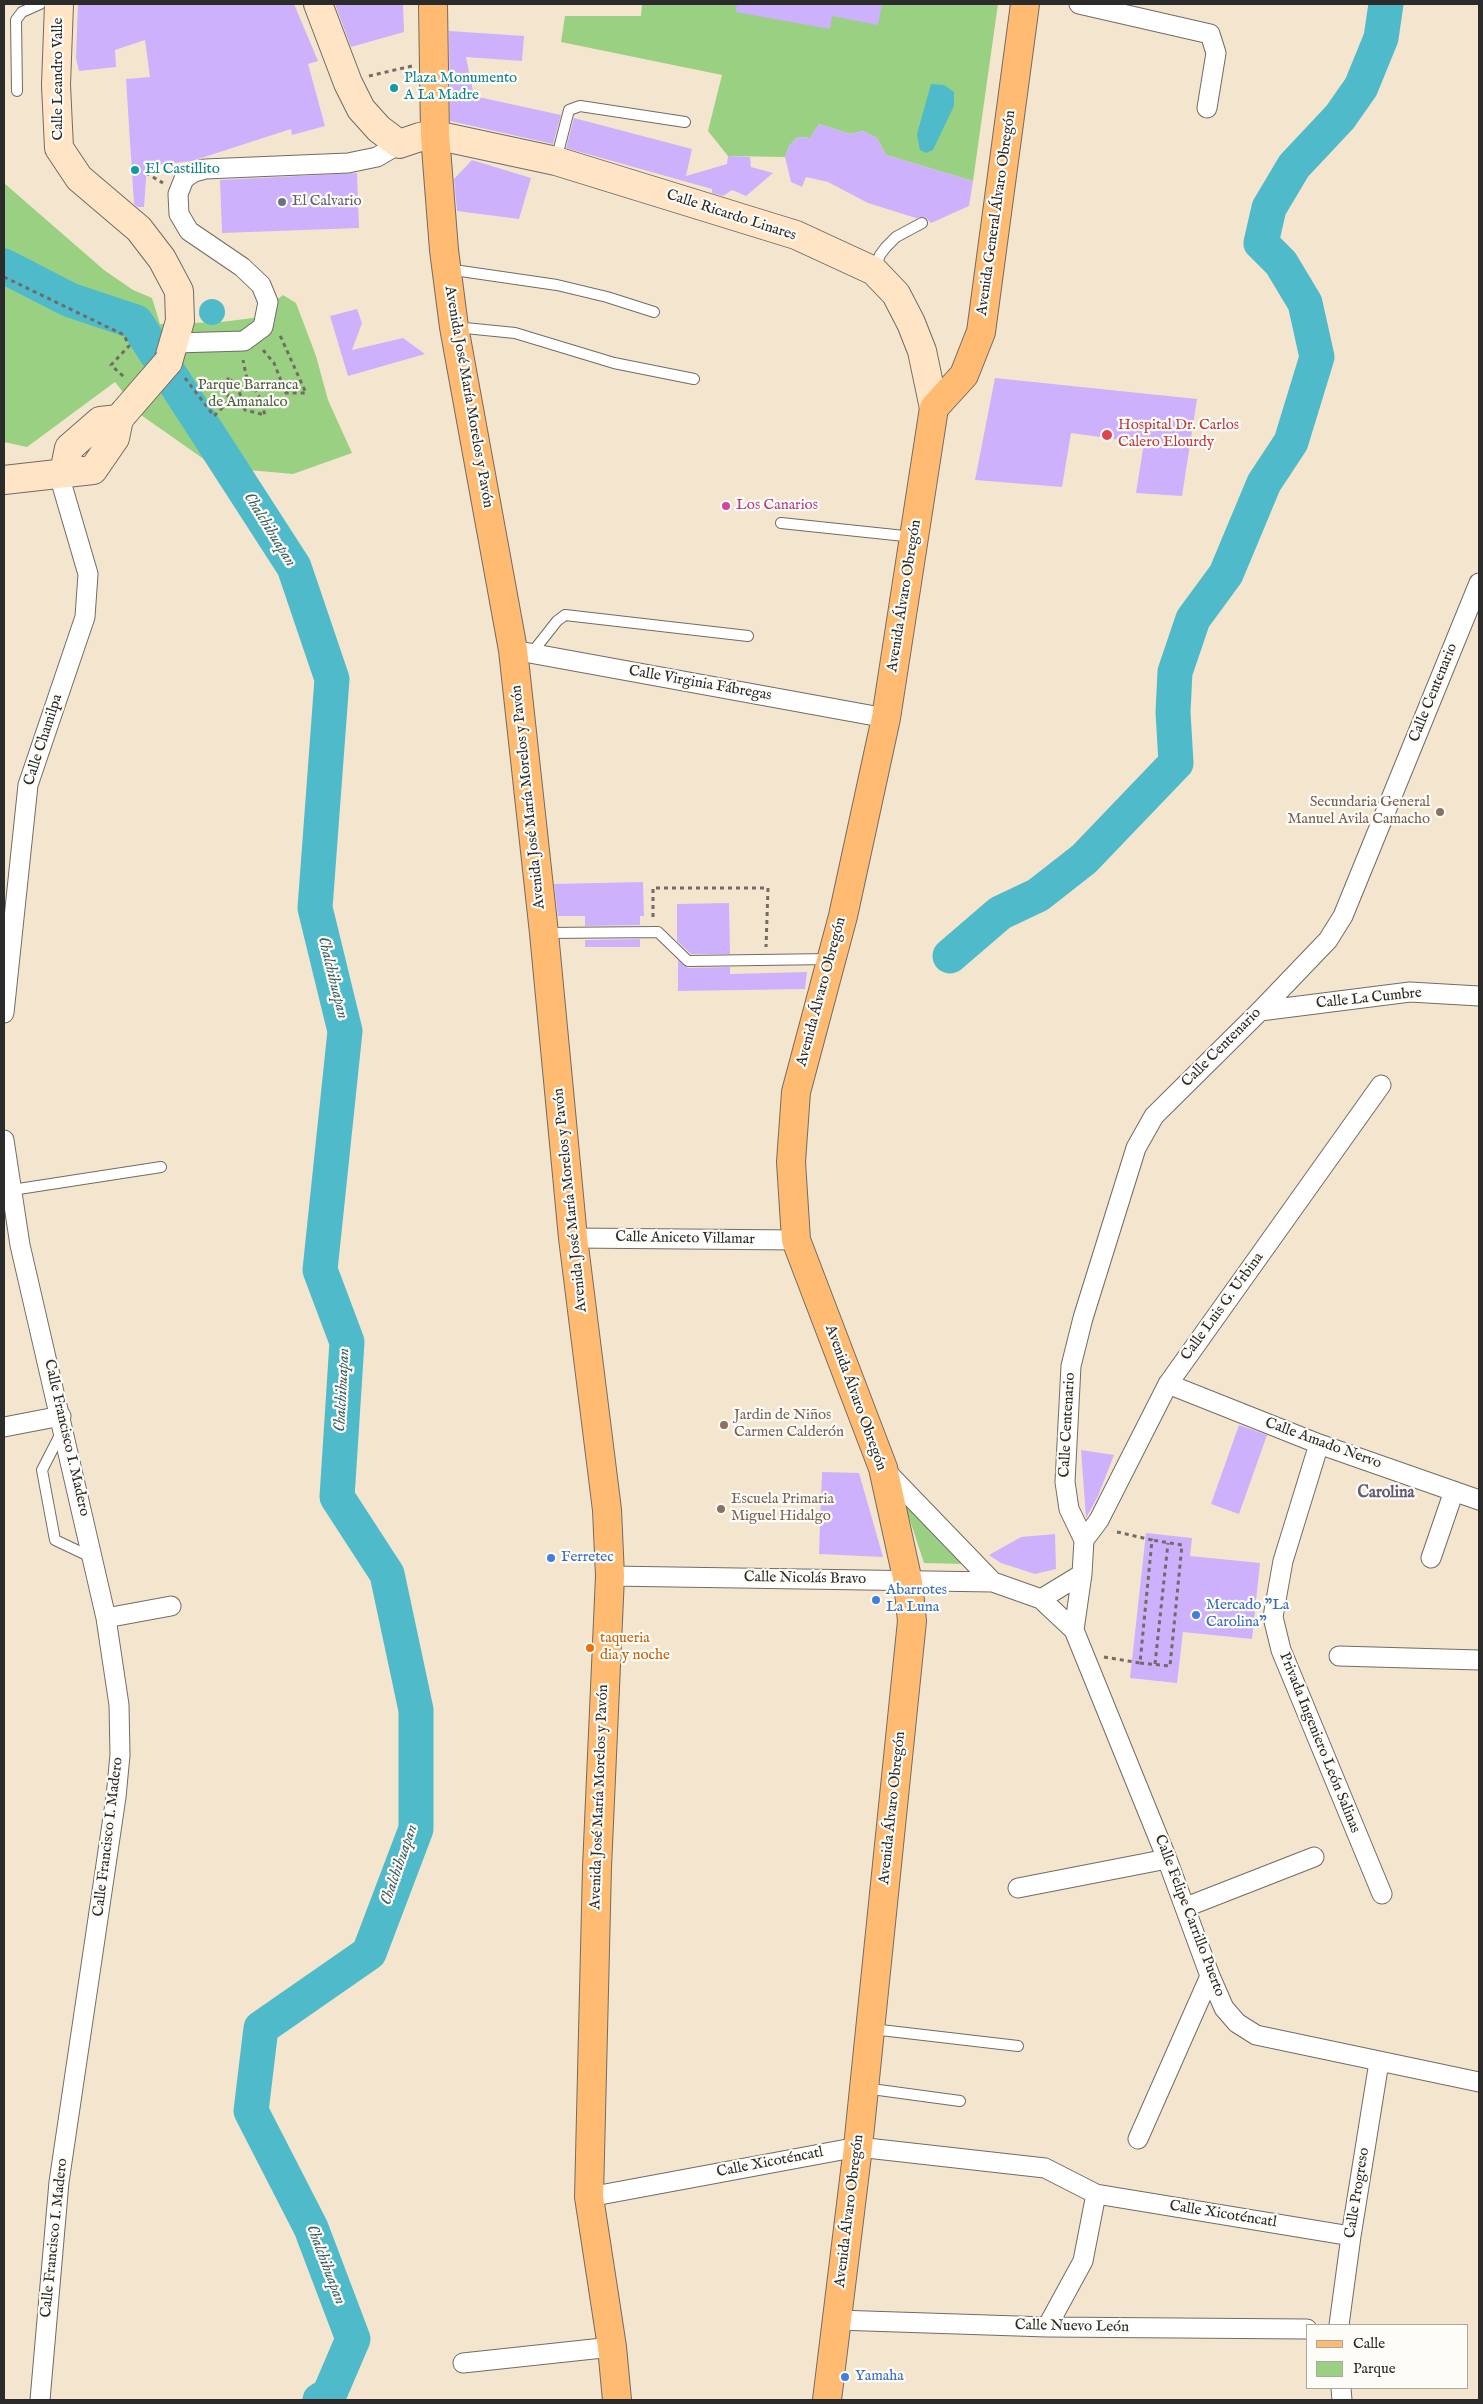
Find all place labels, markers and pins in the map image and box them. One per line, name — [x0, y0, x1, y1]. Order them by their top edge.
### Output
place label: Plaza Monumento A La Madre — [404, 70, 517, 105]
marker: Plaza Monumento A La Madre — [388, 82, 400, 94]
place label: El Castillito — [145, 161, 220, 179]
marker: El Castillito — [129, 164, 141, 176]
place label: El Calvario — [292, 193, 362, 211]
marker: El Calvario — [276, 196, 288, 208]
place label: Hospital Dr. Carlos Calero Elourdy — [1118, 417, 1239, 452]
marker: Hospital Dr. Carlos Calero Elourdy — [1100, 428, 1114, 442]
place label: Los Canarios — [736, 497, 818, 515]
marker: Los Canarios — [720, 500, 732, 512]
place label: Secundaria General Manuel Avila Camacho — [1287, 794, 1430, 829]
marker: Secundaria General Manuel Avila Camacho — [1434, 806, 1446, 818]
place label: Jardin de Niños Carmen Calderón — [734, 1407, 844, 1442]
marker: Jardin de Niños Carmen Calderón — [718, 1419, 730, 1431]
place label: Escuela Primaria Miguel Hidalgo — [731, 1491, 834, 1526]
marker: Escuela Primaria Miguel Hidalgo — [715, 1503, 727, 1515]
place label: Ferretec — [561, 1549, 614, 1567]
marker: Ferretec — [545, 1552, 557, 1564]
place label: Abarrotes La Luna — [886, 1582, 947, 1617]
marker: Abarrotes La Luna — [870, 1594, 882, 1606]
place label: Mercado "La Carolina" — [1206, 1597, 1289, 1632]
marker: Mercado "La Carolina" — [1190, 1609, 1202, 1621]
place label: taqueria dia y noche — [600, 1630, 670, 1665]
marker: taqueria dia y noche — [584, 1642, 596, 1654]
place label: Yamaha — [855, 2368, 904, 2386]
marker: Yamaha — [839, 2371, 851, 2383]

